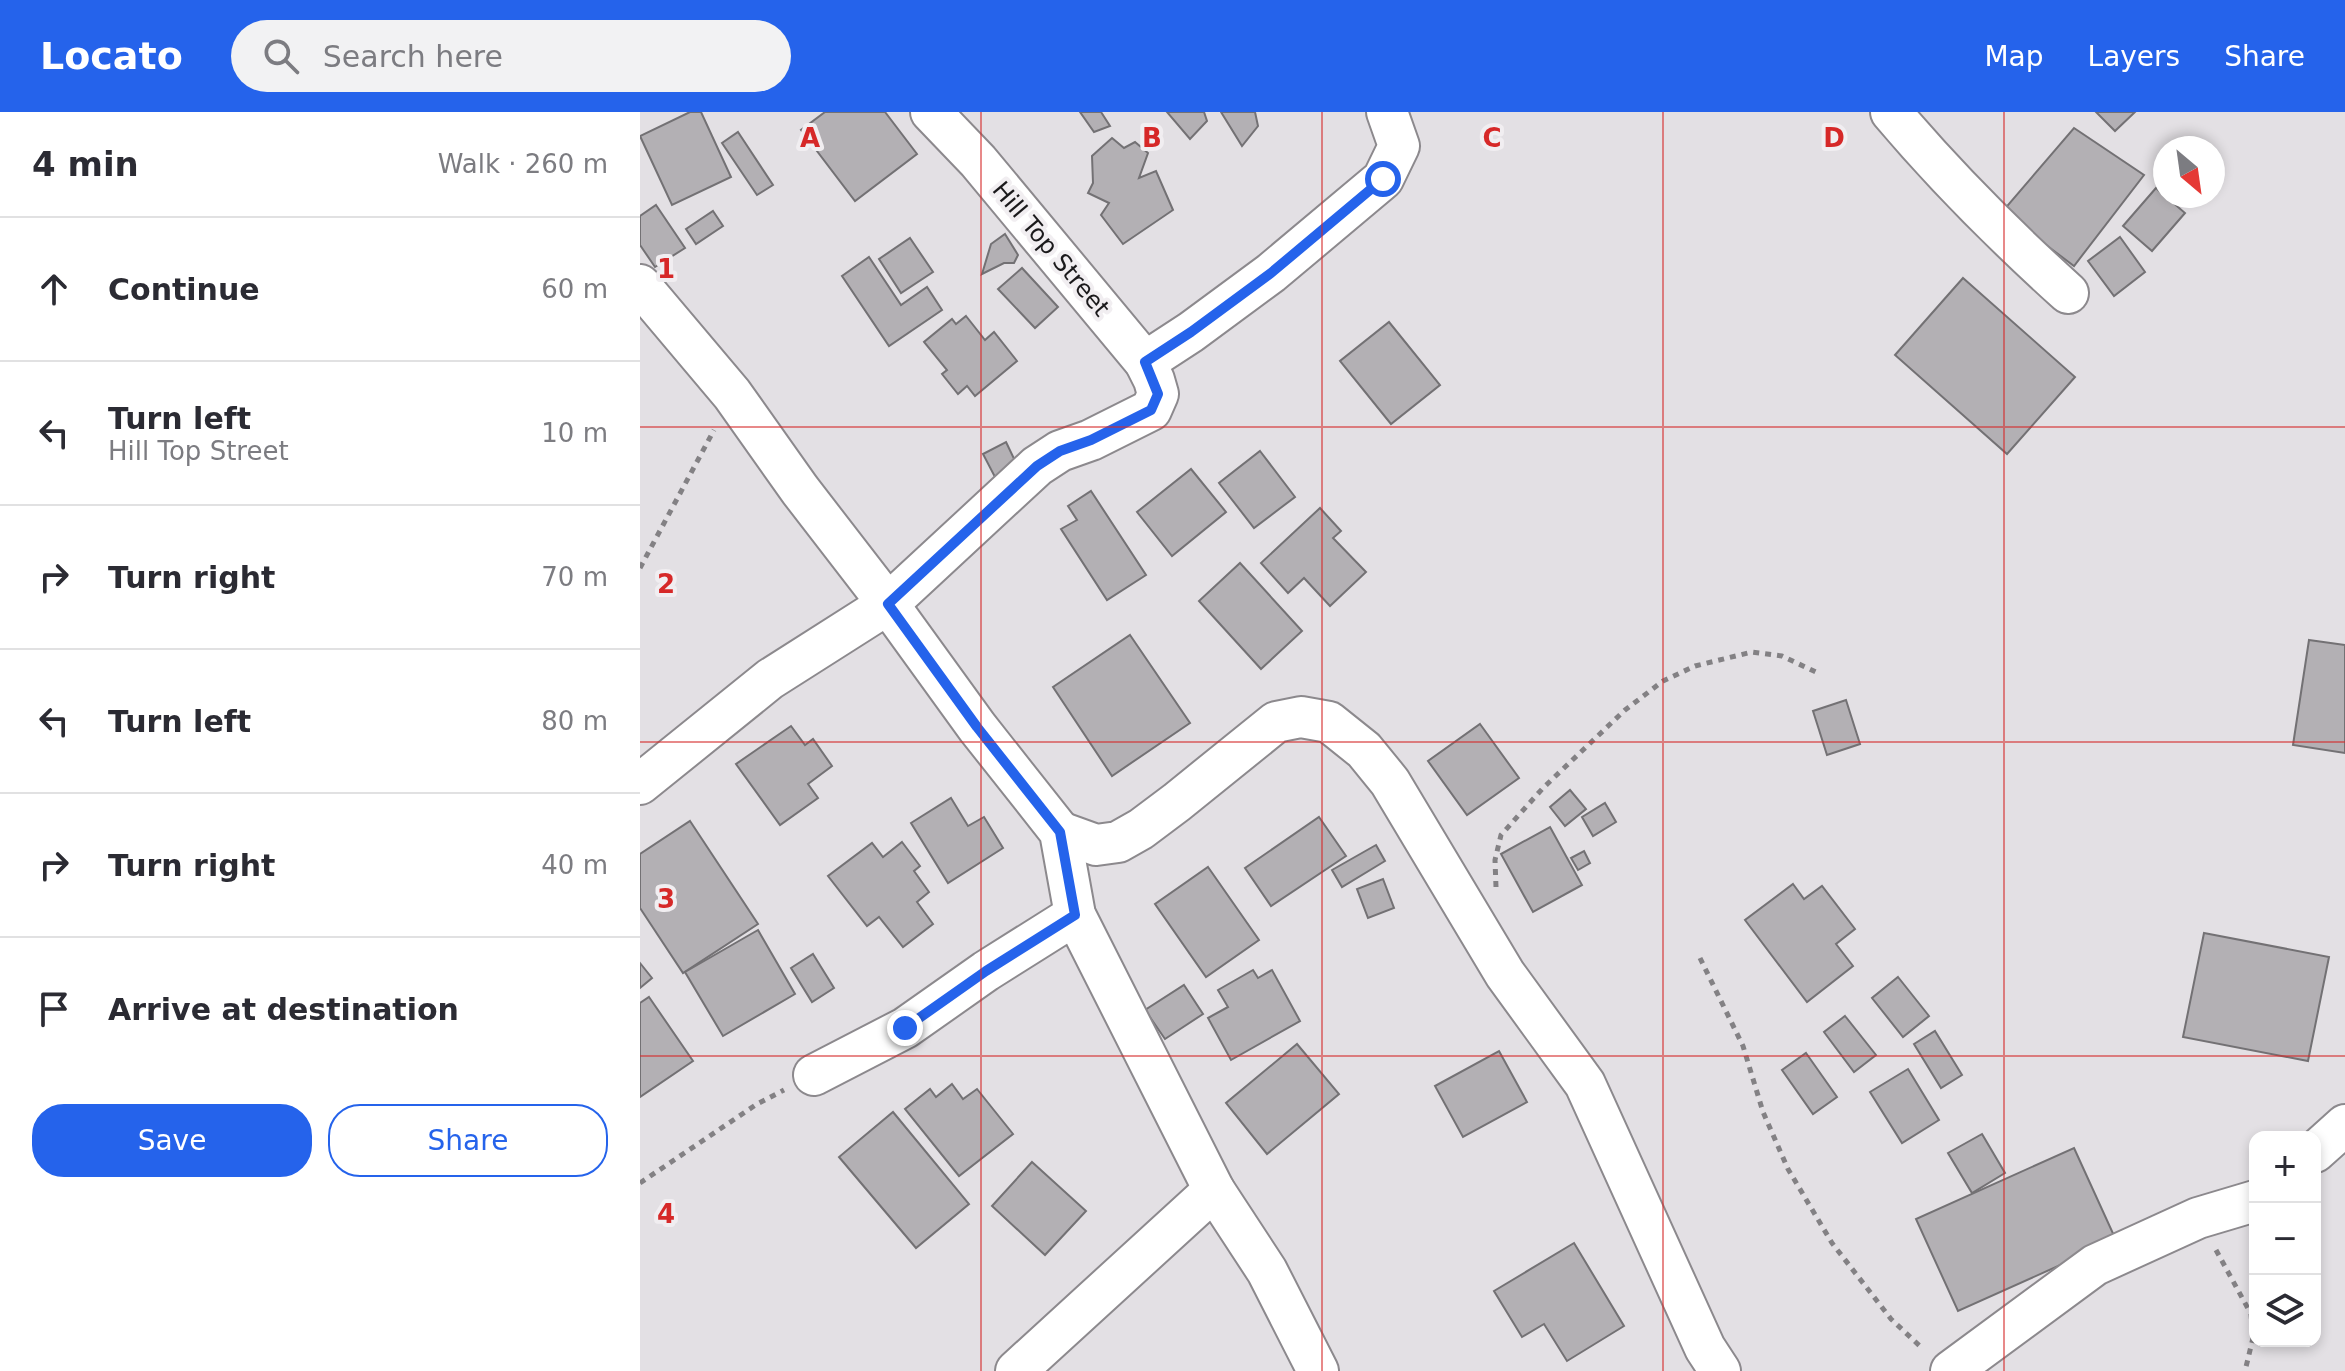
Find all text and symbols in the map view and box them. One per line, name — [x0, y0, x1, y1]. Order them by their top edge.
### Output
search box — [231, 20, 791, 92]
text: Locato — [40, 34, 183, 78]
icon: search — [259, 34, 303, 78]
text: Search here — [323, 39, 503, 74]
text: Map — [1984, 40, 2044, 73]
text: Layers — [2088, 40, 2180, 73]
text: Share — [2224, 40, 2305, 73]
text: A — [800, 123, 820, 153]
text: B — [1142, 123, 1162, 153]
text: C — [1482, 123, 1502, 153]
text: D — [1823, 123, 1845, 153]
north arrow — [2153, 136, 2225, 208]
text: 4 min — [32, 144, 139, 184]
text: Walk · 260 m — [438, 149, 608, 179]
route start — [1365, 161, 1401, 197]
street label: Hill Top Street — [987, 176, 1115, 322]
text: 1 — [657, 254, 675, 284]
icon: ahead — [32, 267, 76, 311]
text: Continue — [108, 272, 260, 307]
text: 60 m — [541, 274, 608, 304]
text: Turn left — [108, 401, 251, 436]
icon: left — [32, 411, 76, 455]
text: 10 m — [541, 418, 608, 448]
text: Hill Top Street — [108, 436, 289, 466]
icon: right — [32, 555, 76, 599]
text: Turn right — [108, 560, 275, 595]
text: 70 m — [541, 562, 608, 592]
text: 2 — [657, 569, 675, 599]
icon: left — [32, 699, 76, 743]
text: Turn left — [108, 704, 251, 739]
text: 80 m — [541, 706, 608, 736]
icon: right — [32, 843, 76, 887]
text: Turn right — [108, 848, 275, 883]
text: 40 m — [541, 850, 608, 880]
text: 3 — [657, 884, 675, 914]
icon: arrive — [32, 987, 76, 1031]
text: Arrive at destination — [108, 992, 459, 1027]
route end — [887, 1010, 923, 1046]
button: Save — [32, 1104, 312, 1177]
button: Share — [328, 1104, 608, 1177]
map controls — [2249, 1131, 2321, 1347]
button: + — [2249, 1131, 2321, 1203]
text: 4 — [657, 1199, 675, 1229]
button: − — [2249, 1203, 2321, 1275]
button: layers — [2249, 1275, 2321, 1347]

